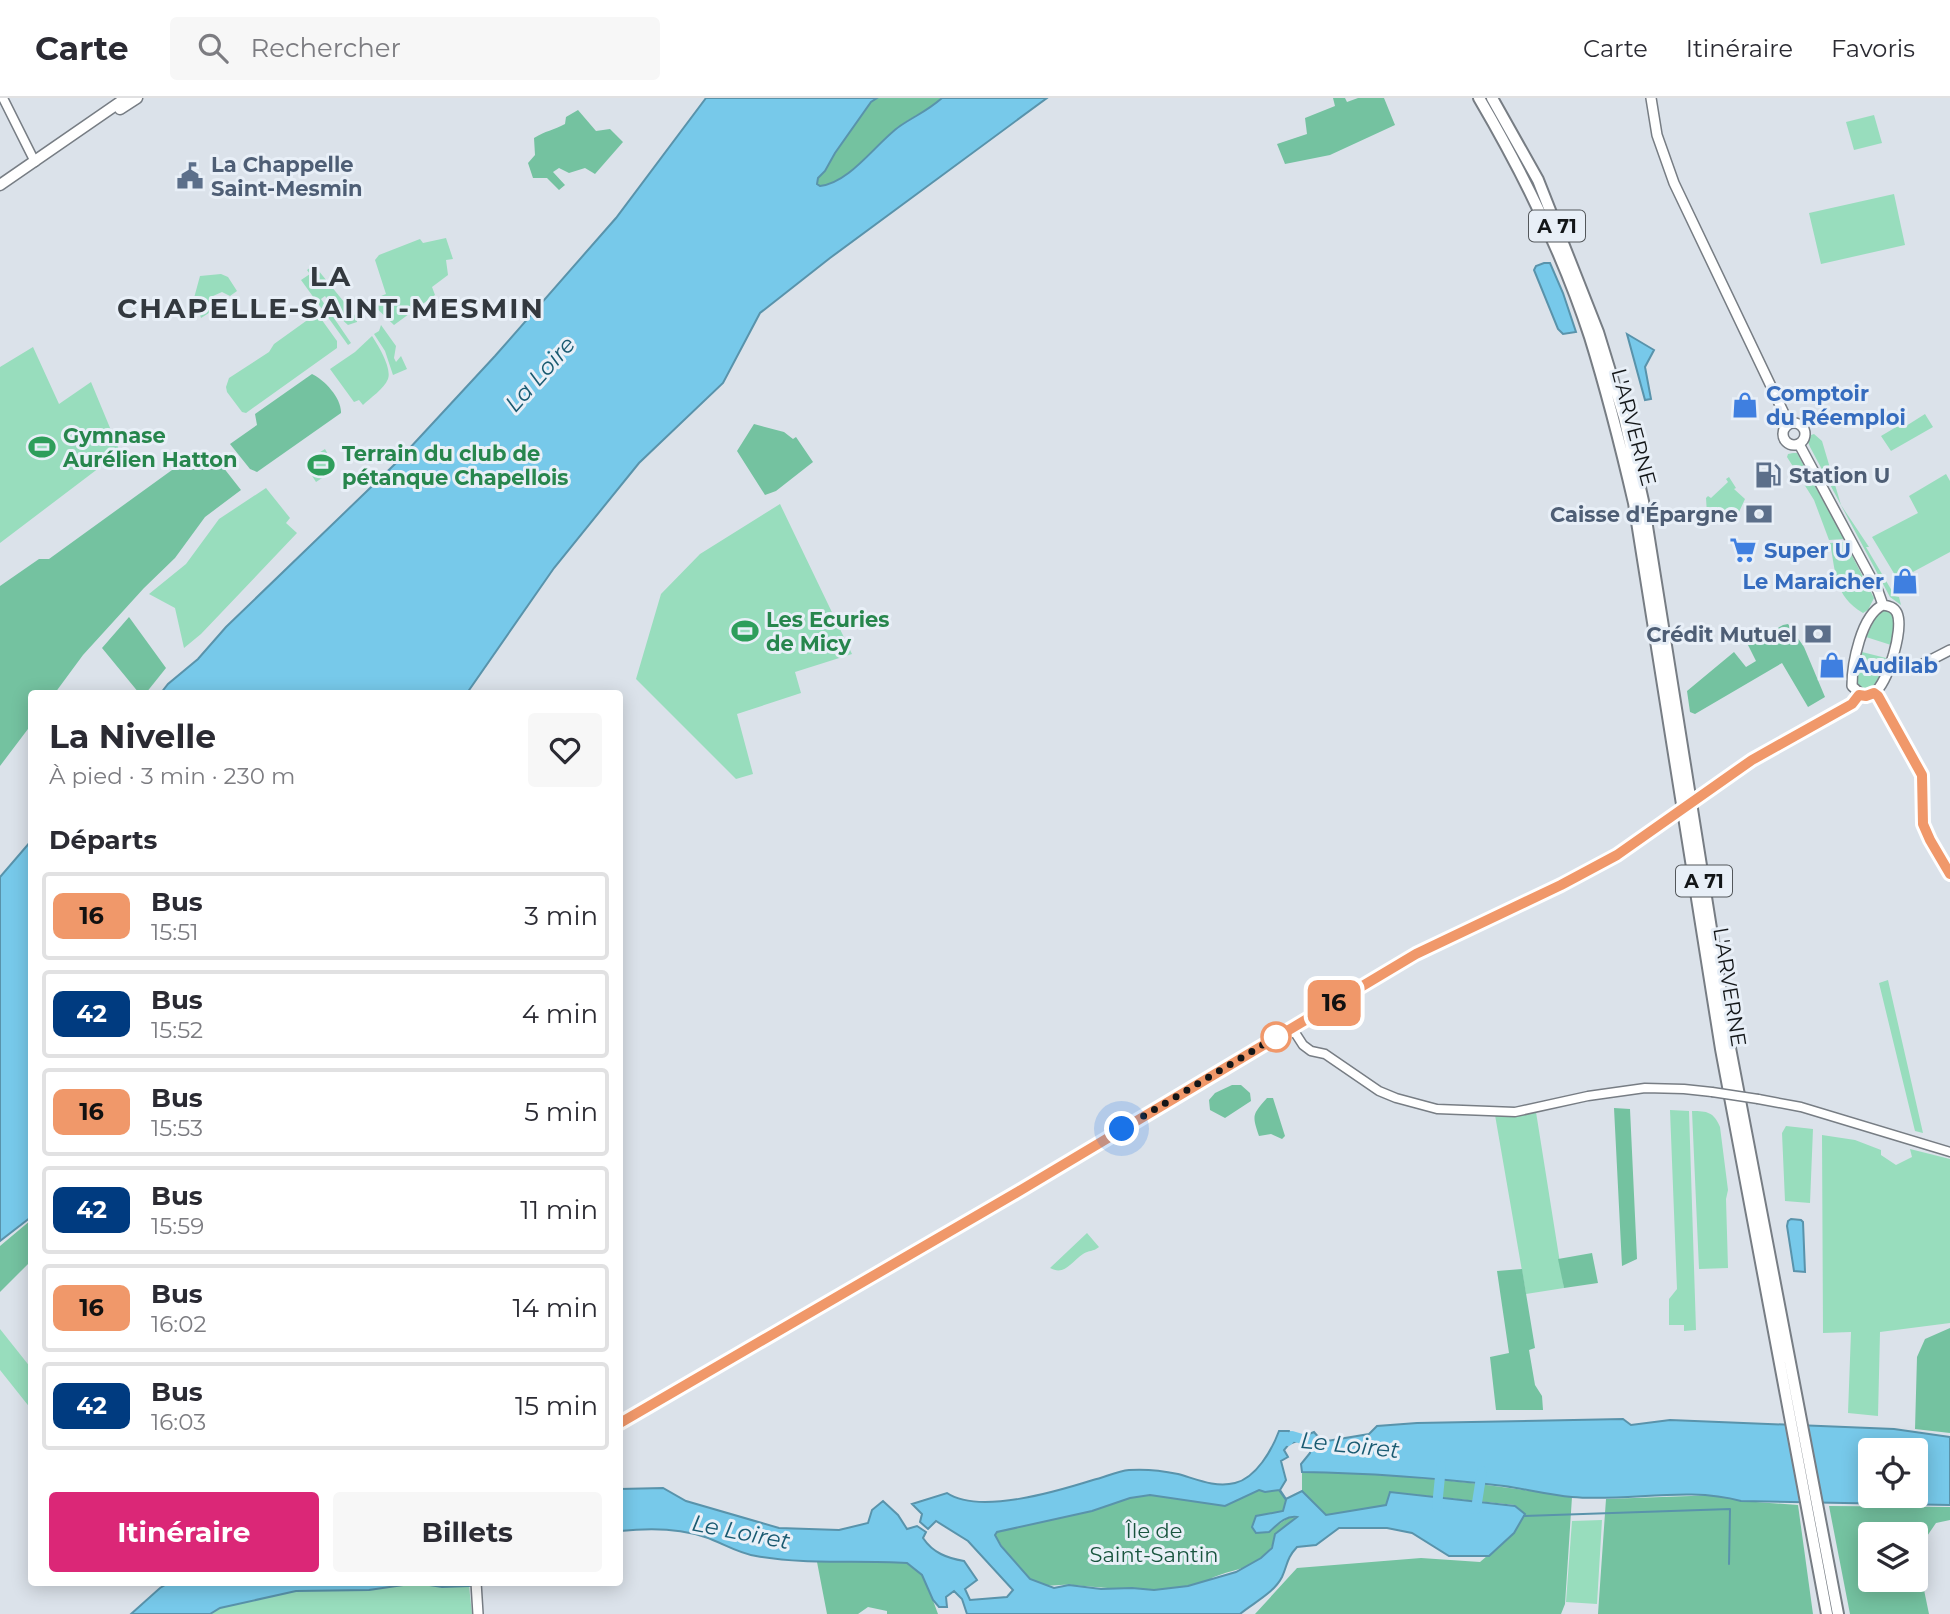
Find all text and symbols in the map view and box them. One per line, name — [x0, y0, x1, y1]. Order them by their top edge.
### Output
search box — [170, 17, 660, 80]
text: Carte — [35, 28, 128, 68]
icon: search — [194, 29, 232, 67]
text: Rechercher — [250, 32, 401, 64]
text: Carte — [1583, 34, 1648, 63]
text: Itinéraire — [1686, 34, 1793, 63]
text: Favoris — [1831, 34, 1915, 63]
place label: La Chappelle Saint-Mesmin — [211, 152, 363, 201]
public building icon: La Chappelle Saint-Mesmin — [175, 161, 205, 191]
road number: A 71 — [1529, 210, 1585, 242]
district label: LA CHAPELLE-SAINT-MESMIN — [117, 259, 545, 325]
water label: La Loire — [499, 331, 581, 417]
street label: L'ARVERNE — [1606, 365, 1662, 489]
place label: Comptoir du Réemploi — [1766, 381, 1906, 430]
shop icon: Comptoir du Réemploi — [1730, 390, 1760, 420]
place label: Gymnase Aurélien Hatton — [62, 423, 238, 472]
sports icon: Gymnase Aurélien Hatton — [27, 432, 57, 462]
place label: Terrain du club de pétanque Chapellois — [342, 441, 568, 490]
sports icon: Terrain du club de pétanque Chapellois — [306, 450, 336, 480]
fuel station icon: Station U — [1753, 460, 1783, 490]
place label: Station U — [1789, 463, 1890, 488]
bank icon: Caisse d'Épargne — [1744, 499, 1774, 529]
place label: Caisse d'Épargne — [1550, 502, 1738, 527]
supermarket icon: Super U — [1728, 535, 1758, 565]
place label: Super U — [1764, 538, 1851, 563]
shop icon: Le Maraicher — [1890, 566, 1920, 596]
place label: Le Maraicher — [1742, 569, 1884, 594]
place label: Les Ecuries de Micy — [766, 607, 890, 656]
sports icon: Les Ecuries de Micy — [730, 616, 760, 646]
bank icon: Crédit Mutuel — [1803, 619, 1833, 649]
place label: Crédit Mutuel — [1646, 622, 1797, 647]
shop icon: Audilab — [1817, 650, 1847, 680]
place label: Audilab — [1852, 653, 1938, 678]
button: heart — [528, 713, 602, 787]
text: La Nivelle — [49, 716, 216, 756]
text: À pied · 3 min · 230 m — [49, 762, 295, 790]
text: Départs — [49, 824, 157, 856]
road number: A 71 — [1676, 866, 1732, 896]
text: Bus — [151, 886, 203, 918]
text: 3 min — [524, 900, 598, 932]
text: 16 — [79, 901, 104, 930]
text: 15:51 — [151, 918, 199, 946]
street label: L'ARVERNE — [1708, 925, 1752, 1049]
line badge: 16 — [1302, 980, 1366, 1026]
text: Bus — [151, 984, 203, 1016]
text: 16 — [1322, 988, 1346, 1017]
text: 4 min — [522, 998, 598, 1030]
text: 42 — [76, 999, 107, 1028]
text: 15:52 — [151, 1016, 203, 1044]
unlabelled marker — [1261, 1022, 1291, 1052]
text: Bus — [151, 1082, 203, 1114]
text: 5 min — [524, 1096, 598, 1128]
text: 16 — [79, 1097, 104, 1126]
your location — [1104, 1111, 1139, 1146]
text: 15:53 — [151, 1114, 203, 1142]
text: Bus — [151, 1180, 203, 1212]
text: 11 min — [520, 1194, 598, 1226]
text: 42 — [76, 1195, 107, 1224]
text: 15:59 — [151, 1212, 204, 1240]
text: Bus — [151, 1278, 203, 1310]
text: 14 min — [512, 1292, 598, 1324]
text: 16 — [79, 1293, 104, 1322]
text: 16:02 — [151, 1310, 206, 1338]
text: Bus — [151, 1376, 203, 1408]
text: 15 min — [515, 1390, 598, 1422]
text: 42 — [76, 1391, 107, 1420]
text: 16:03 — [151, 1408, 206, 1436]
water label: Le Loiret — [1299, 1426, 1402, 1464]
map controls — [1858, 1438, 1928, 1592]
button: locate — [1858, 1438, 1928, 1508]
button: Itinéraire — [49, 1492, 319, 1572]
button: Billets — [333, 1492, 602, 1572]
water label: Le Loiret — [690, 1509, 793, 1555]
park label: Île de Saint-Santin — [1090, 1518, 1219, 1567]
button: layers — [1858, 1522, 1928, 1592]

